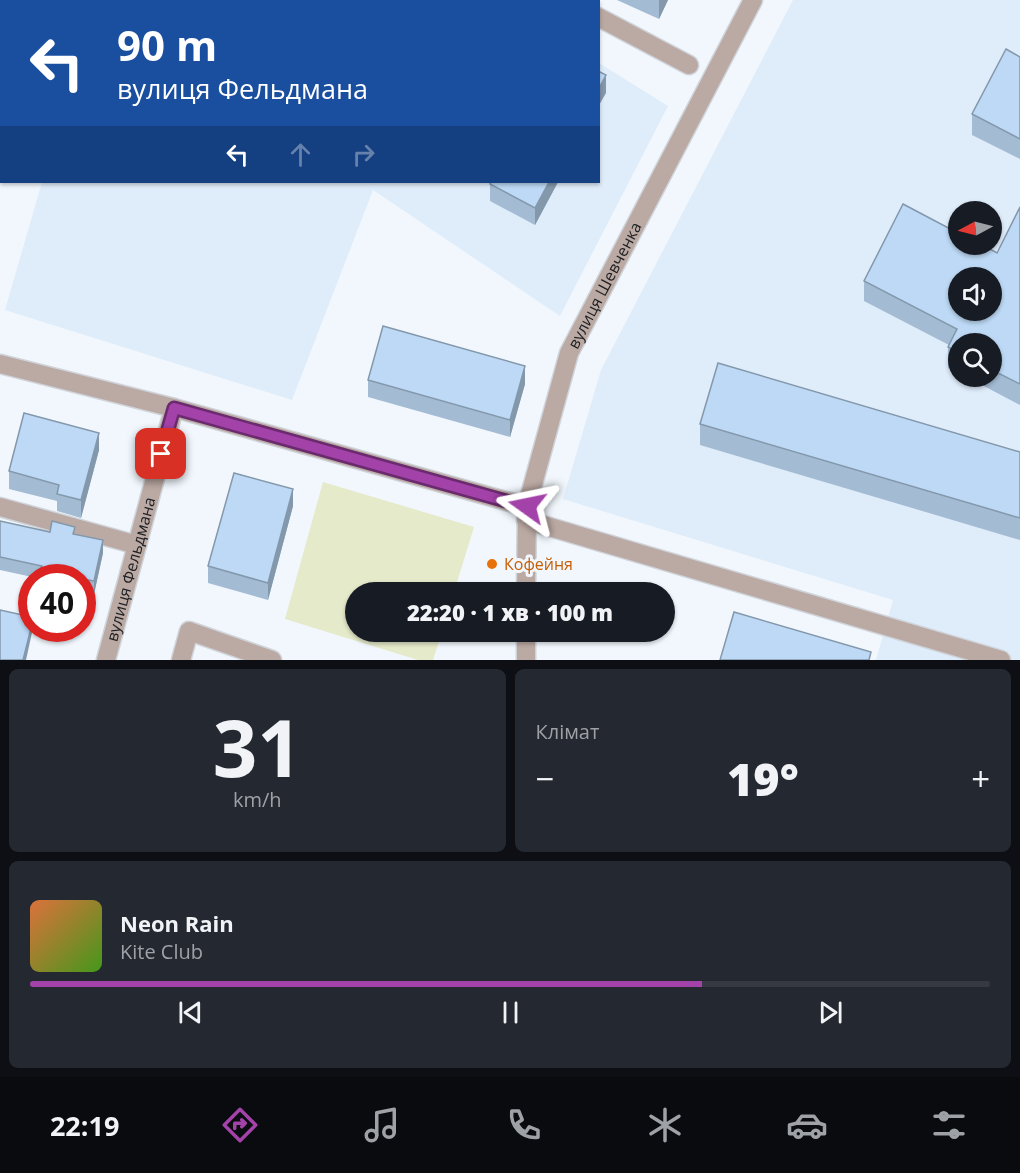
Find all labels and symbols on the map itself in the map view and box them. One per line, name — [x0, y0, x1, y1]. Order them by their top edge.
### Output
north arrow — [948, 201, 1002, 255]
street label: вулиця Шевченка — [562, 218, 646, 353]
pin — [135, 428, 186, 479]
position arrow — [495, 474, 559, 538]
street label: вулиця Фельдмана — [100, 495, 160, 644]
place label: Кофейня — [504, 553, 573, 575]
marker: Кофейня — [485, 557, 499, 571]
speed limit sign: 40 — [18, 564, 96, 642]

